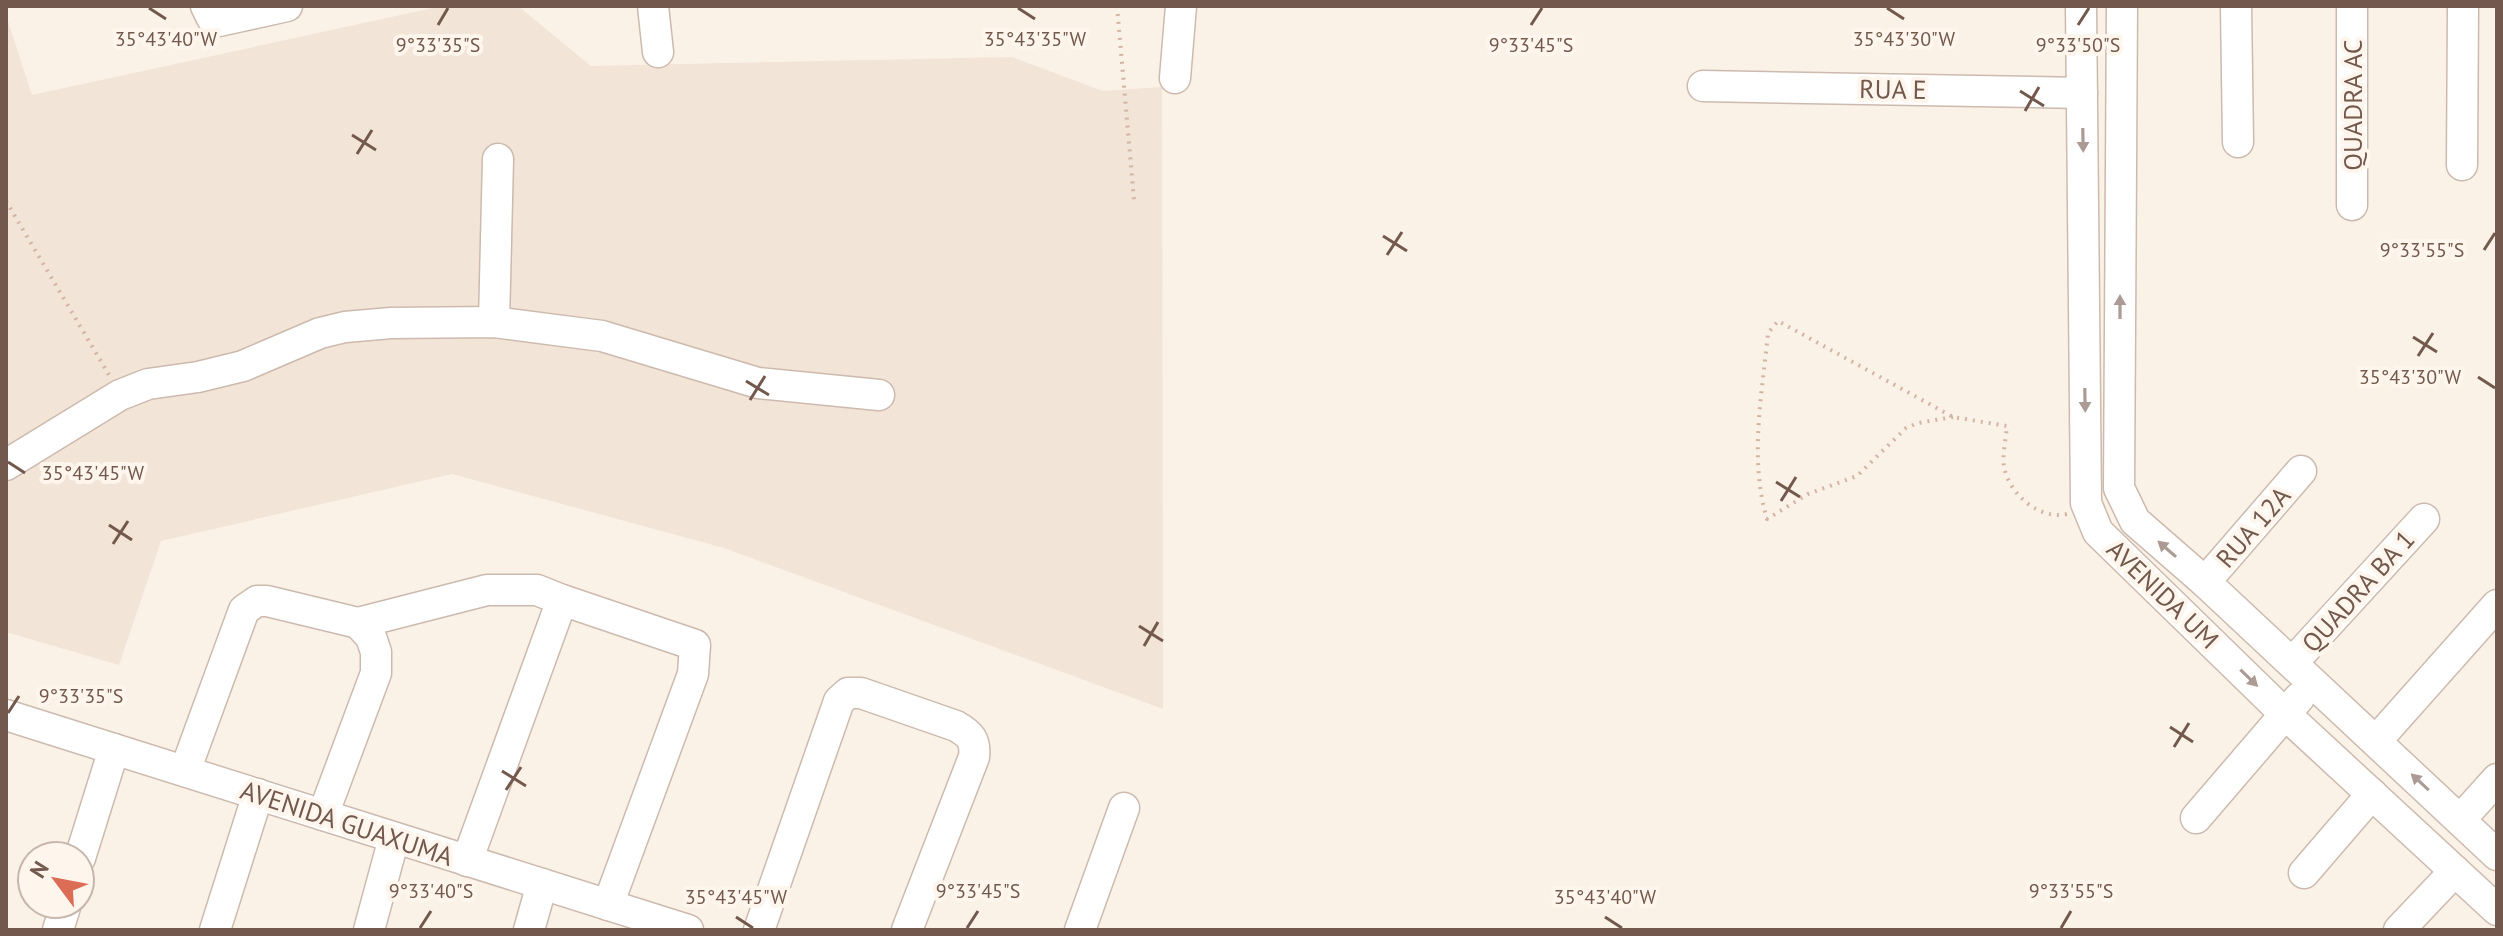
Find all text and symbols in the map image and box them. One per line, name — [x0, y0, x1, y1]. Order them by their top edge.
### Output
text: 35°43'40"W — [115, 26, 218, 52]
text: 35°43'35"W — [984, 26, 1087, 52]
text: 35°43'30"W — [1853, 26, 1956, 52]
text: 9°33'35"S — [396, 32, 480, 58]
text: 9°33'45"S — [1489, 32, 1573, 58]
text: 9°33'50"S — [2036, 32, 2120, 58]
street label: QUADRA AC — [2336, 39, 2369, 171]
street label: RUA E — [1859, 72, 1927, 106]
one-way arrow — [2076, 128, 2089, 153]
text: 9°33'55"S — [2380, 237, 2464, 263]
one-way arrow — [2114, 294, 2126, 319]
text: 35°43'30"W — [2359, 364, 2462, 390]
one-way arrow — [2079, 388, 2091, 413]
text: 35°43'45"W — [42, 460, 145, 486]
street label: RUA 12A — [2209, 480, 2297, 574]
street label: QUADRA BA 1 — [2294, 523, 2422, 659]
street label: AVENIDA UM — [2100, 533, 2226, 655]
one-way arrow — [2157, 541, 2177, 558]
one-way arrow — [2239, 668, 2258, 687]
text: 9°33'35"S — [39, 683, 123, 709]
street label: AVENIDA GUAXUMA — [237, 773, 457, 873]
one-way arrow — [2410, 774, 2429, 792]
north arrow — [16, 840, 96, 920]
text: N — [23, 856, 55, 883]
text: 9°33'40"S — [389, 878, 473, 904]
text: 9°33'45"S — [936, 878, 1020, 904]
text: 9°33'55"S — [2029, 878, 2113, 904]
text: 35°43'45"W — [685, 884, 788, 910]
text: 35°43'40"W — [1554, 884, 1657, 910]

